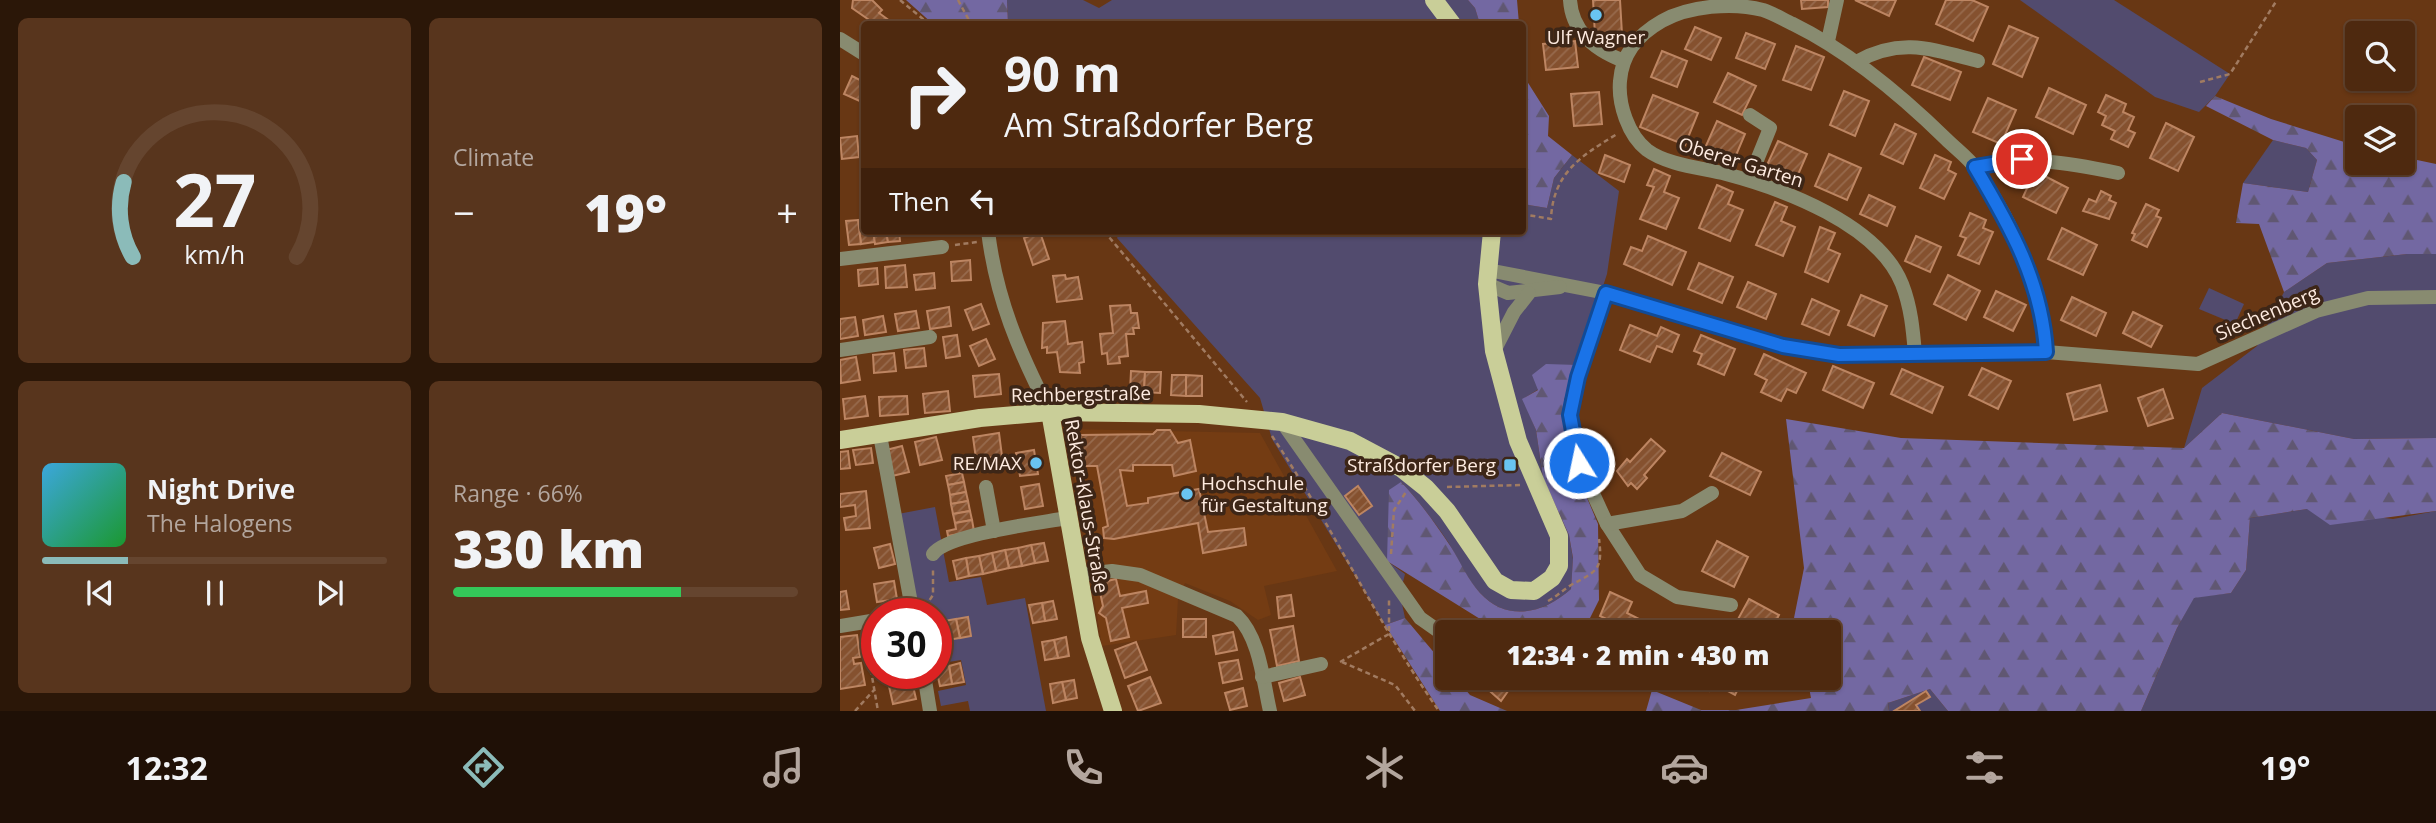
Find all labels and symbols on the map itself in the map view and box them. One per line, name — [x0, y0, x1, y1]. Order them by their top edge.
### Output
marker: Ulf Wagner — [1588, 7, 1604, 23]
place label: Ulf Wagner — [1547, 24, 1645, 50]
pin — [1992, 129, 2052, 189]
street label: Oberer Garten — [1675, 131, 1807, 193]
street label: Siechenberg — [2212, 280, 2322, 346]
street label: Rechbergstraße — [1011, 380, 1151, 408]
street label: Rektor-Klaus-Straße — [1059, 417, 1115, 595]
position arrow — [1542, 426, 1616, 500]
place label: RE/MAX — [953, 450, 1022, 476]
place label: Straßdorfer Berg — [1347, 452, 1496, 478]
marker: RE/MAX — [1028, 455, 1044, 471]
marker: Straßdorfer Berg — [1502, 457, 1518, 473]
place label: Hochschule für Gestaltung — [1201, 470, 1328, 518]
marker: Hochschule für Gestaltung — [1179, 486, 1195, 502]
speed limit sign: 30 — [861, 598, 952, 689]

